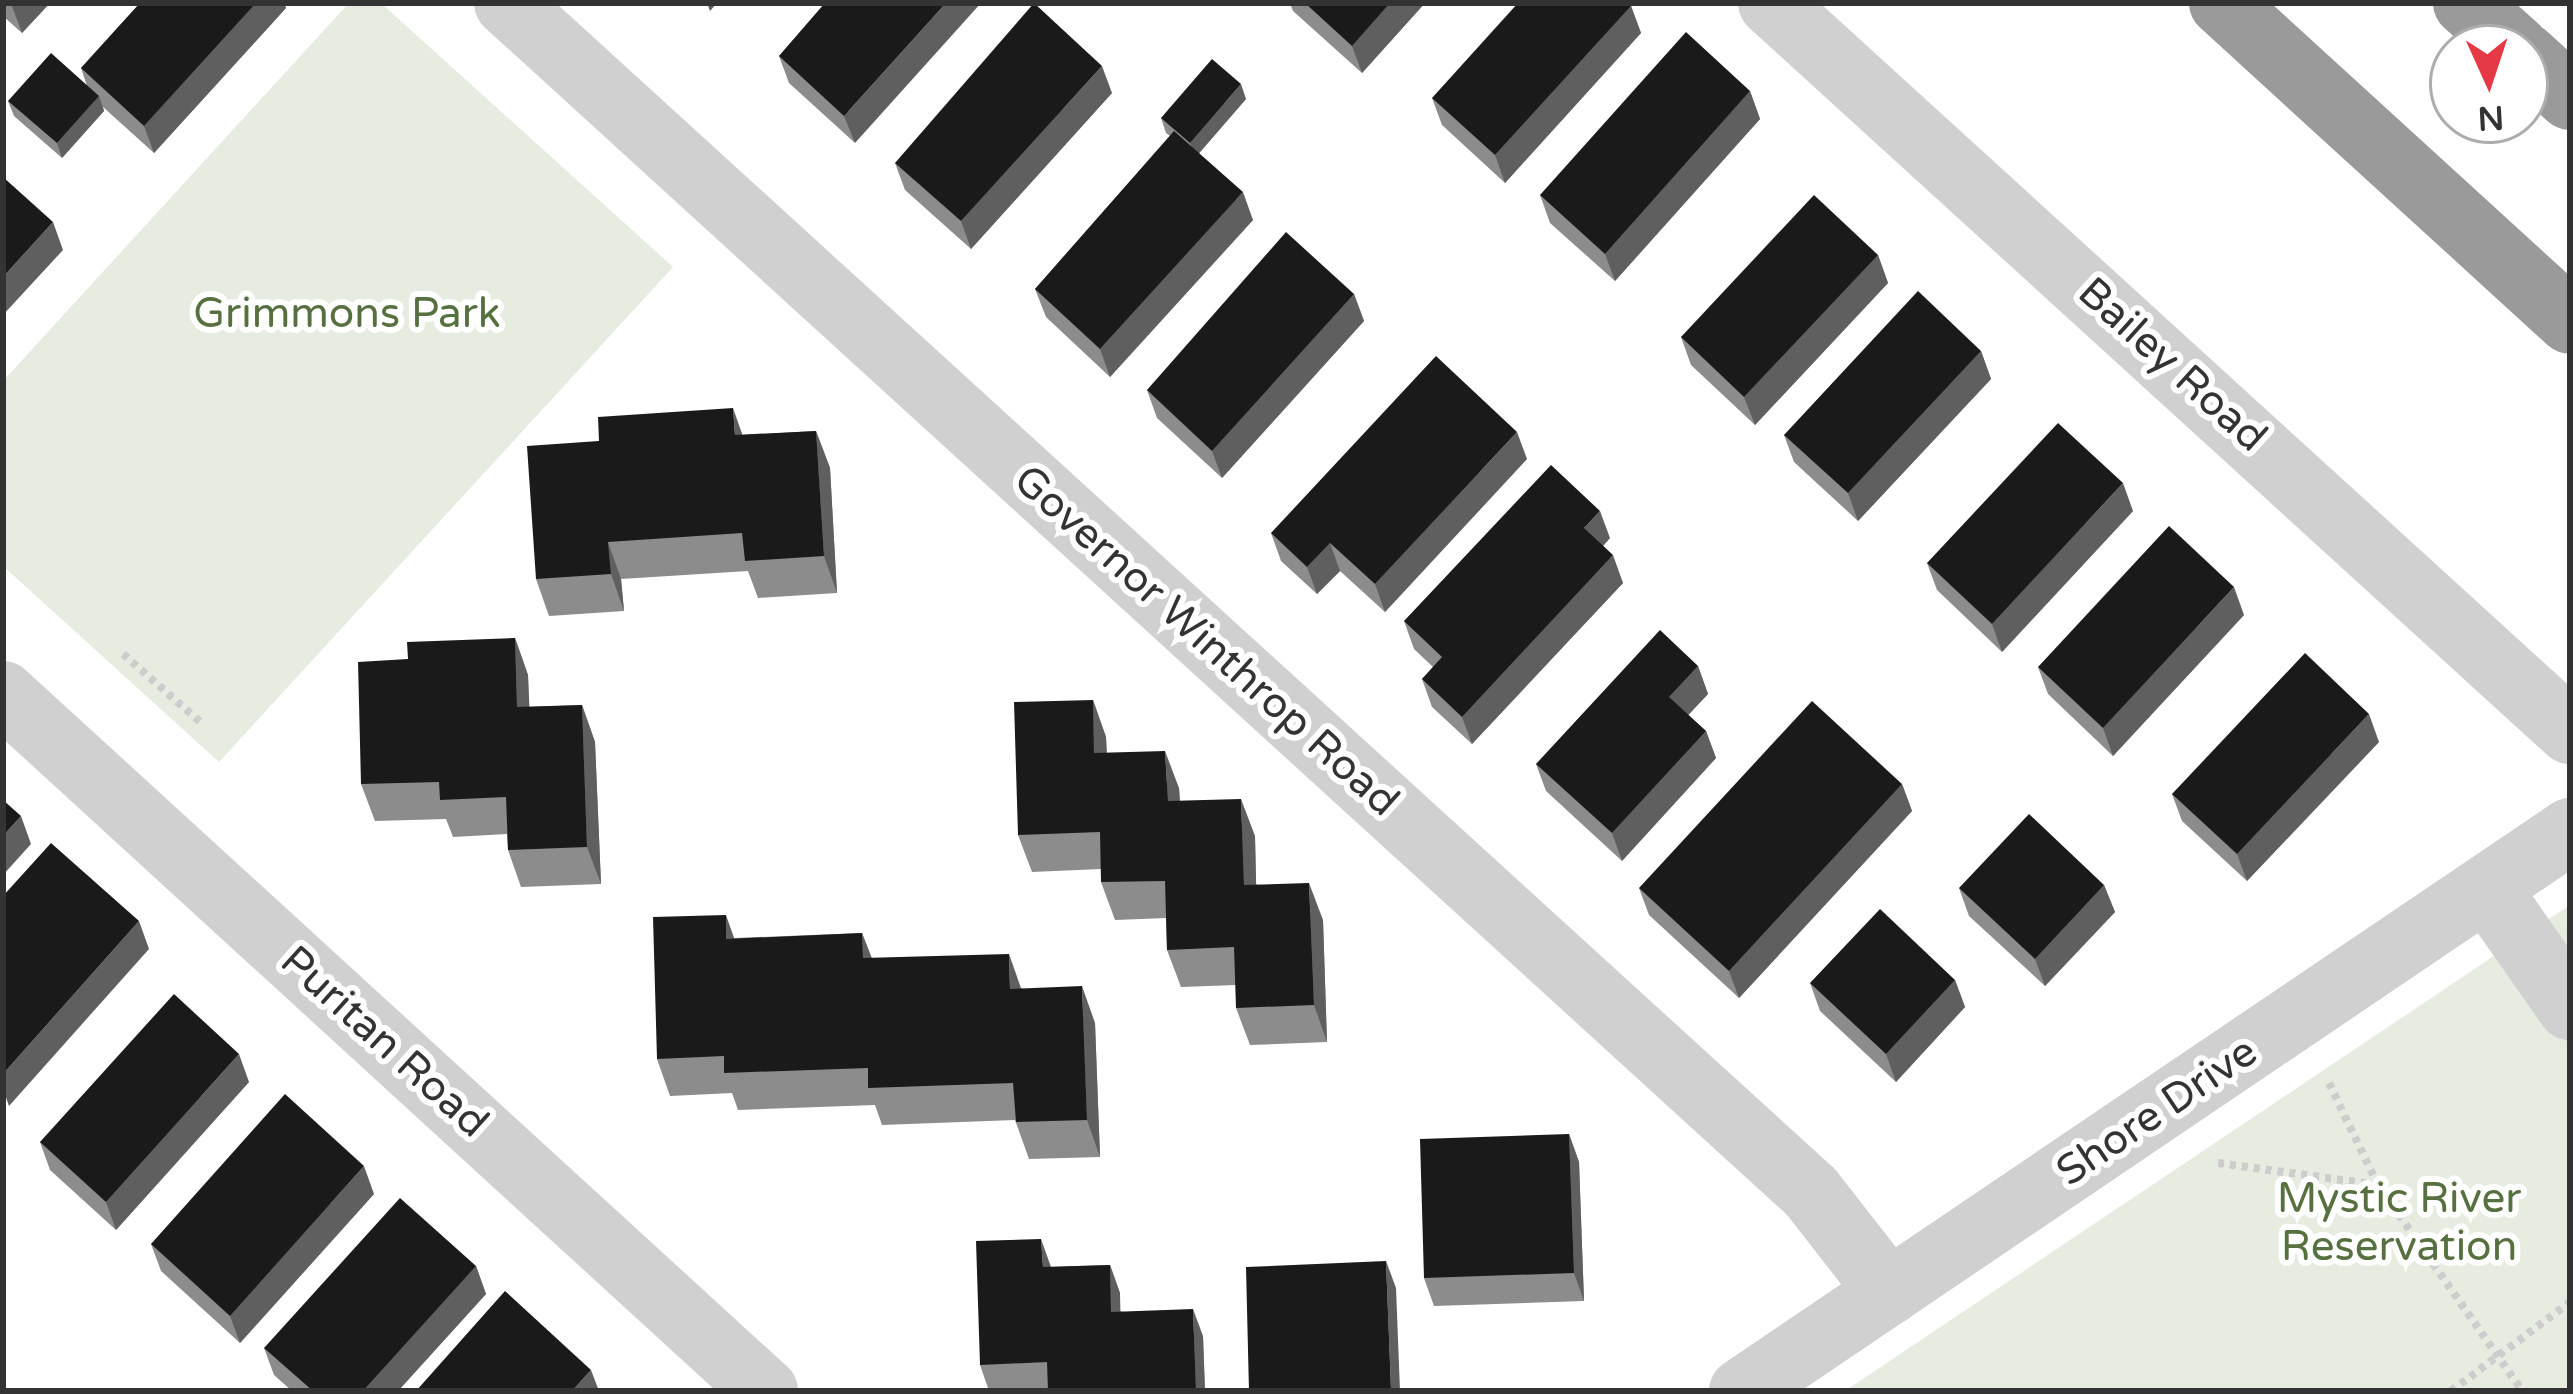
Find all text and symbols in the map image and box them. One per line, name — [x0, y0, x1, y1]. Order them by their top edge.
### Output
north arrow — [2429, 24, 2549, 144]
text: N — [2477, 97, 2505, 138]
street label: Bailey Road — [2067, 267, 2277, 463]
park label: Grimmons Park — [193, 289, 501, 339]
street label: Governor Winthrop Road — [1003, 455, 1409, 827]
street label: Puritan Road — [270, 936, 498, 1148]
street label: Shore Drive — [2047, 1027, 2267, 1197]
park label: Mystic River Reservation — [2277, 1174, 2521, 1272]

